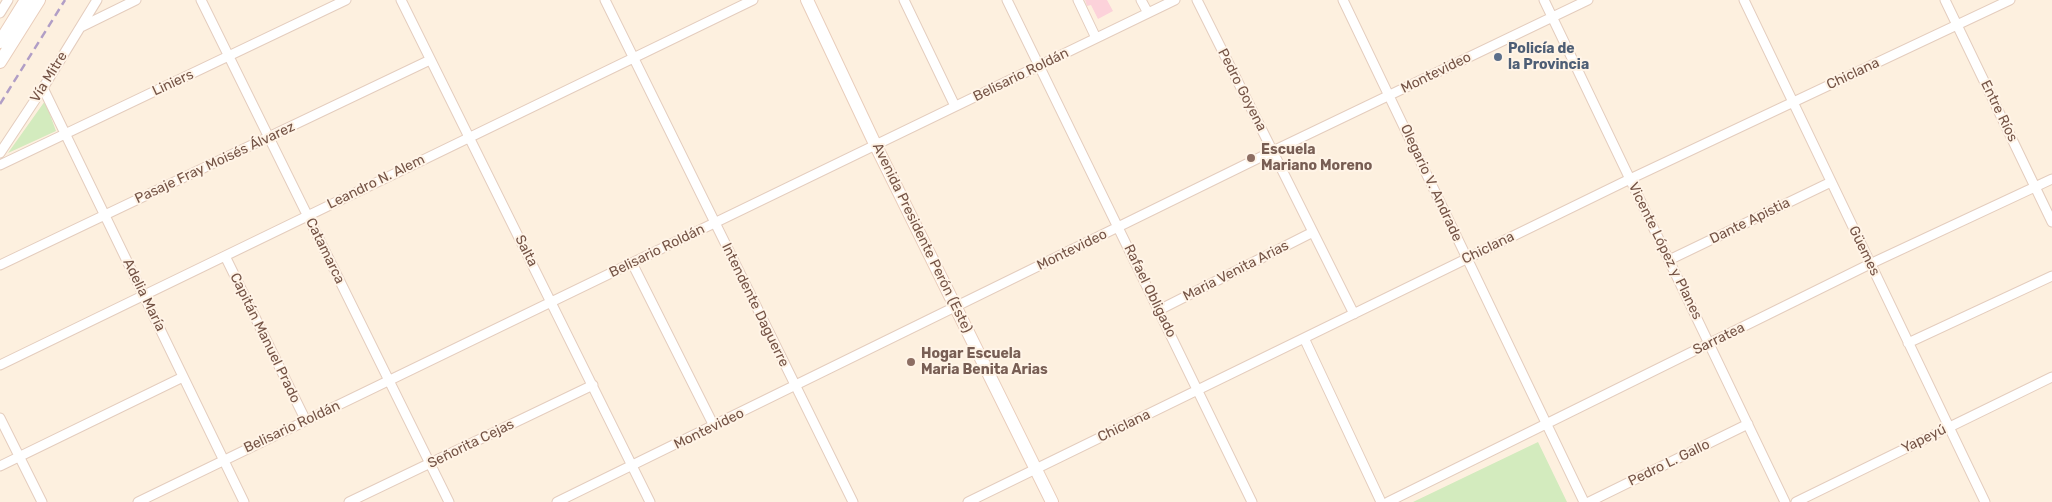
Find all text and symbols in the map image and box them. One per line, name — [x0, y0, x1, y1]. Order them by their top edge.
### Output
place label: Policía de la Provincia — [1508, 41, 1589, 74]
street label: Belisario Roldán — [971, 45, 1071, 105]
street label: Pedro Goyena — [1214, 46, 1270, 134]
street label: Vía Mitre — [27, 49, 71, 105]
street label: Montevideo — [1398, 49, 1474, 97]
marker: Policía de la Provincia — [1492, 51, 1504, 63]
street label: Chiclana — [1824, 54, 1882, 94]
street label: Liniers — [150, 66, 196, 100]
street label: Entre Ríos — [1977, 77, 2021, 145]
street label: Pasaje Fray Moisés Álvarez — [132, 119, 298, 207]
street label: Olegario V. Andrade — [1396, 122, 1466, 244]
street label: Avenida Presidente Perón (Este) — [869, 140, 975, 336]
place label: Escuela Mariano Moreno — [1261, 142, 1372, 174]
street label: Leandro N. Alem — [324, 151, 428, 213]
marker: Escuela Mariano Moreno — [1245, 152, 1257, 164]
street label: Vicente López y Planes — [1624, 180, 1706, 322]
street label: Dante Apistia — [1707, 194, 1793, 248]
street label: Catamarca — [302, 215, 348, 287]
street label: Belisario Roldán — [607, 221, 707, 281]
street label: Güemes — [1845, 223, 1883, 279]
street label: Montevideo — [1034, 226, 1110, 274]
street label: Chiclana — [1459, 228, 1517, 268]
street label: Salta — [511, 232, 541, 270]
street label: Maria Venita Arias — [1180, 237, 1292, 305]
street label: Intendente Daguerre — [718, 240, 792, 370]
street label: Rafael Obligado — [1120, 242, 1180, 340]
street label: Adelia María — [119, 256, 169, 334]
street label: Capitán Manuel Prado — [226, 270, 304, 406]
street label: Sarratea — [1690, 319, 1748, 359]
place label: Hogar Escuela Maria Benita Arias — [921, 346, 1048, 378]
marker: Hogar Escuela Maria Benita Arias — [905, 356, 917, 368]
street label: Belisario Roldán — [241, 397, 343, 457]
street label: Montevideo — [671, 405, 747, 453]
street label: Chiclana — [1095, 406, 1153, 446]
street label: Señorita Cejas — [425, 416, 517, 472]
street label: Yapeyú — [1899, 421, 1949, 457]
street label: Pedro L. Gallo — [1625, 436, 1713, 490]

